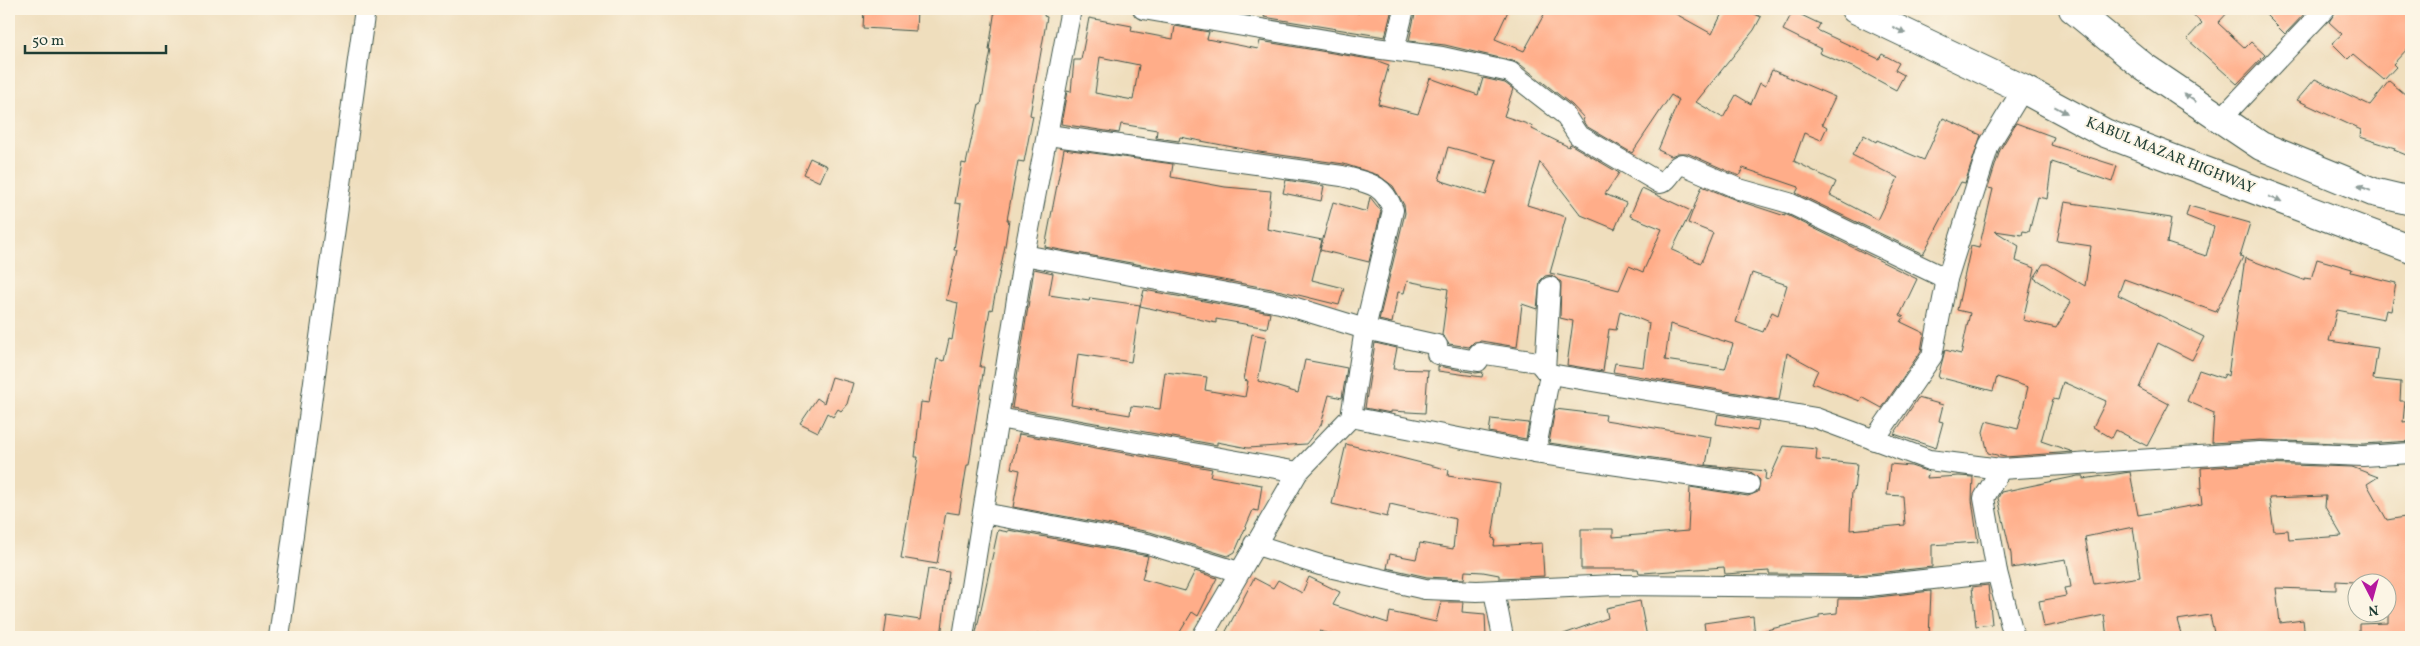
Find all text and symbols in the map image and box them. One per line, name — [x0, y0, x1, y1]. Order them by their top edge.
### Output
scale bar — [25, 22, 166, 54]
one-way arrow — [1892, 26, 1906, 34]
text: 50 m — [32, 31, 64, 52]
one-way arrow — [2183, 93, 2196, 103]
one-way arrow — [2054, 105, 2068, 114]
street label: KABUL MAZAR HIGHWAY — [2082, 112, 2258, 200]
one-way arrow — [2356, 184, 2371, 192]
one-way arrow — [2268, 195, 2283, 203]
north arrow — [2348, 574, 2398, 624]
text: N — [2367, 599, 2379, 619]

